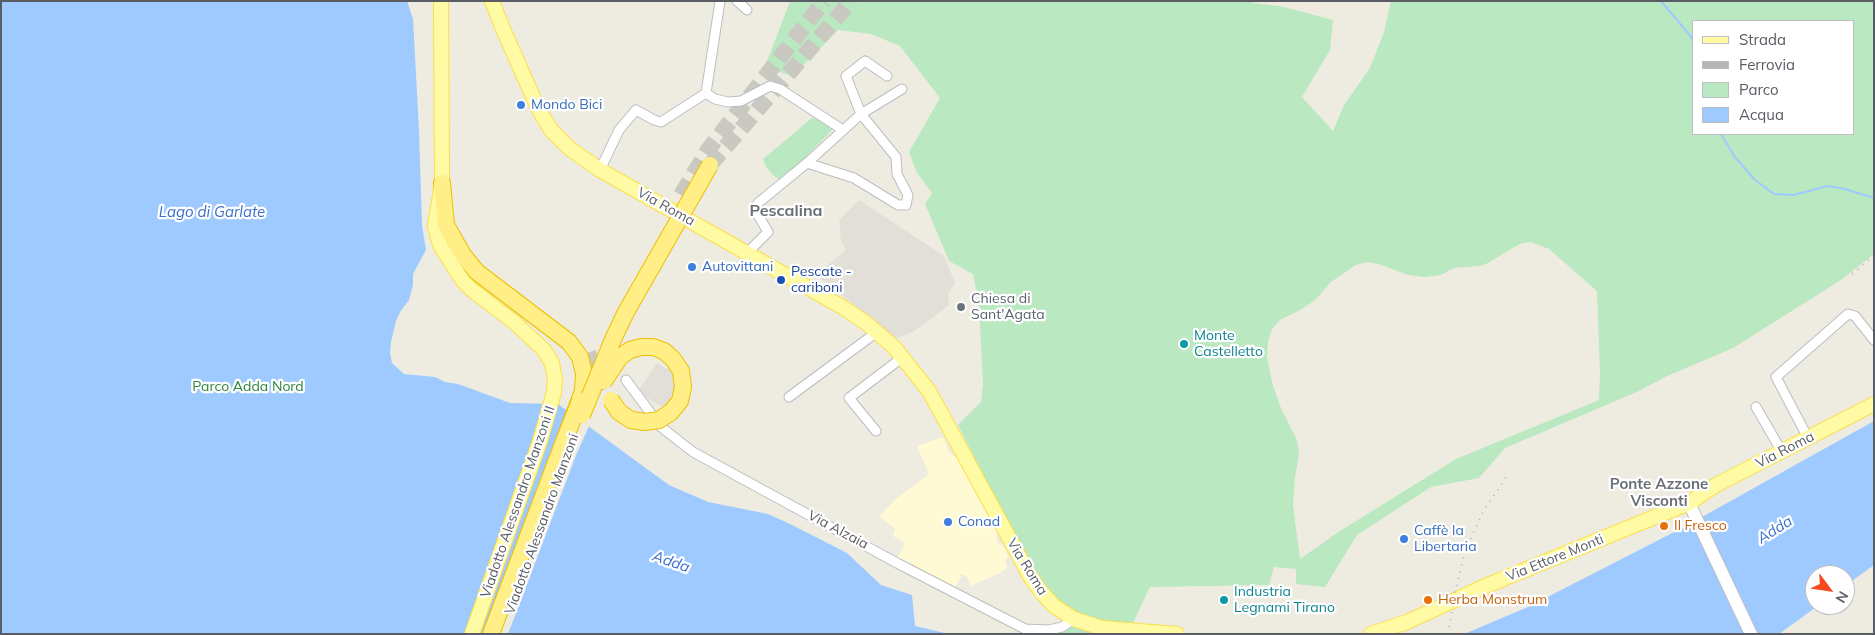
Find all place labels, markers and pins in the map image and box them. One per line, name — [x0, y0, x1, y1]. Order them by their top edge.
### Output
place label: Mondo Bici — [531, 97, 602, 113]
marker: Mondo Bici — [515, 99, 527, 111]
place label: Autovittani — [702, 259, 773, 275]
marker: Autovittani — [686, 261, 698, 273]
place label: Pescate - cariboni — [791, 264, 852, 296]
marker: Pescate - cariboni — [775, 274, 787, 286]
place label: Chiesa di Sant'Agata — [971, 291, 1045, 324]
marker: Chiesa di Sant'Agata — [955, 301, 967, 313]
place label: Monte Castelletto — [1194, 328, 1263, 361]
marker: Monte Castelletto — [1178, 338, 1190, 350]
place label: Conad — [958, 514, 1000, 530]
marker: Conad — [942, 516, 954, 528]
place label: Il Fresco — [1674, 518, 1727, 534]
marker: Il Fresco — [1658, 520, 1670, 532]
place label: Caffè la Libertaria — [1414, 523, 1477, 556]
marker: Caffè la Libertaria — [1398, 533, 1410, 545]
place label: Industria Legnami Tirano — [1234, 584, 1335, 616]
place label: Herba Monstrum — [1438, 592, 1547, 608]
marker: Industria Legnami Tirano — [1218, 594, 1230, 606]
marker: Herba Monstrum — [1422, 594, 1434, 606]

